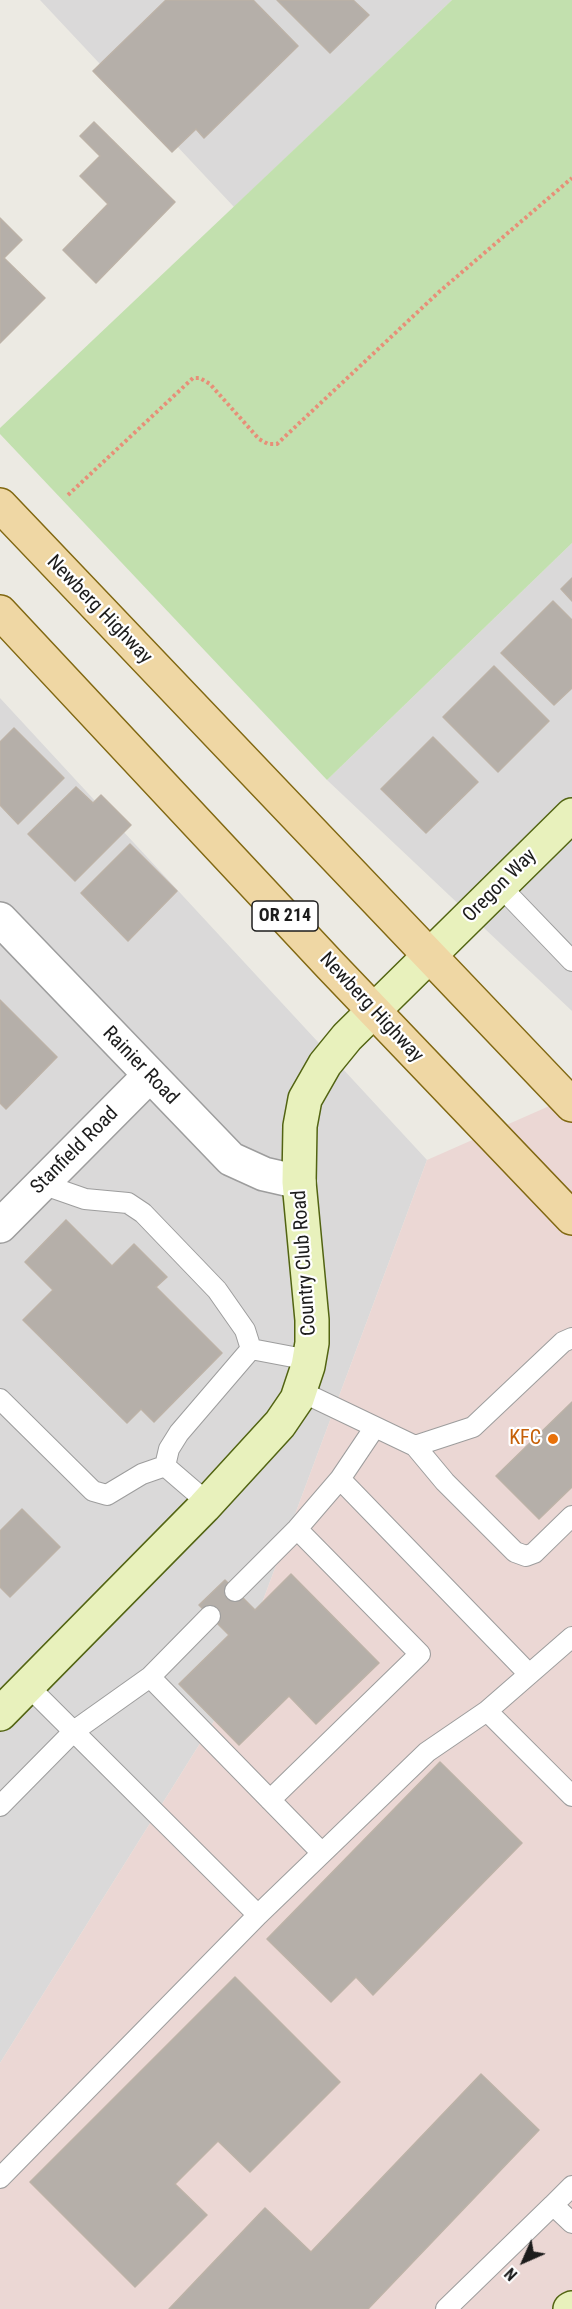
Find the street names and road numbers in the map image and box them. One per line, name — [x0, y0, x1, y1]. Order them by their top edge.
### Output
street label: Newberg Highway — [41, 551, 157, 669]
street label: Oregon Way — [458, 844, 542, 928]
road number: OR 214 — [252, 901, 318, 931]
street label: Newberg Highway — [314, 948, 428, 1068]
street label: Rainier Road — [97, 1022, 183, 1110]
street label: Stanfield Road — [26, 1102, 124, 1200]
street label: Country Club Road — [288, 1189, 322, 1337]

